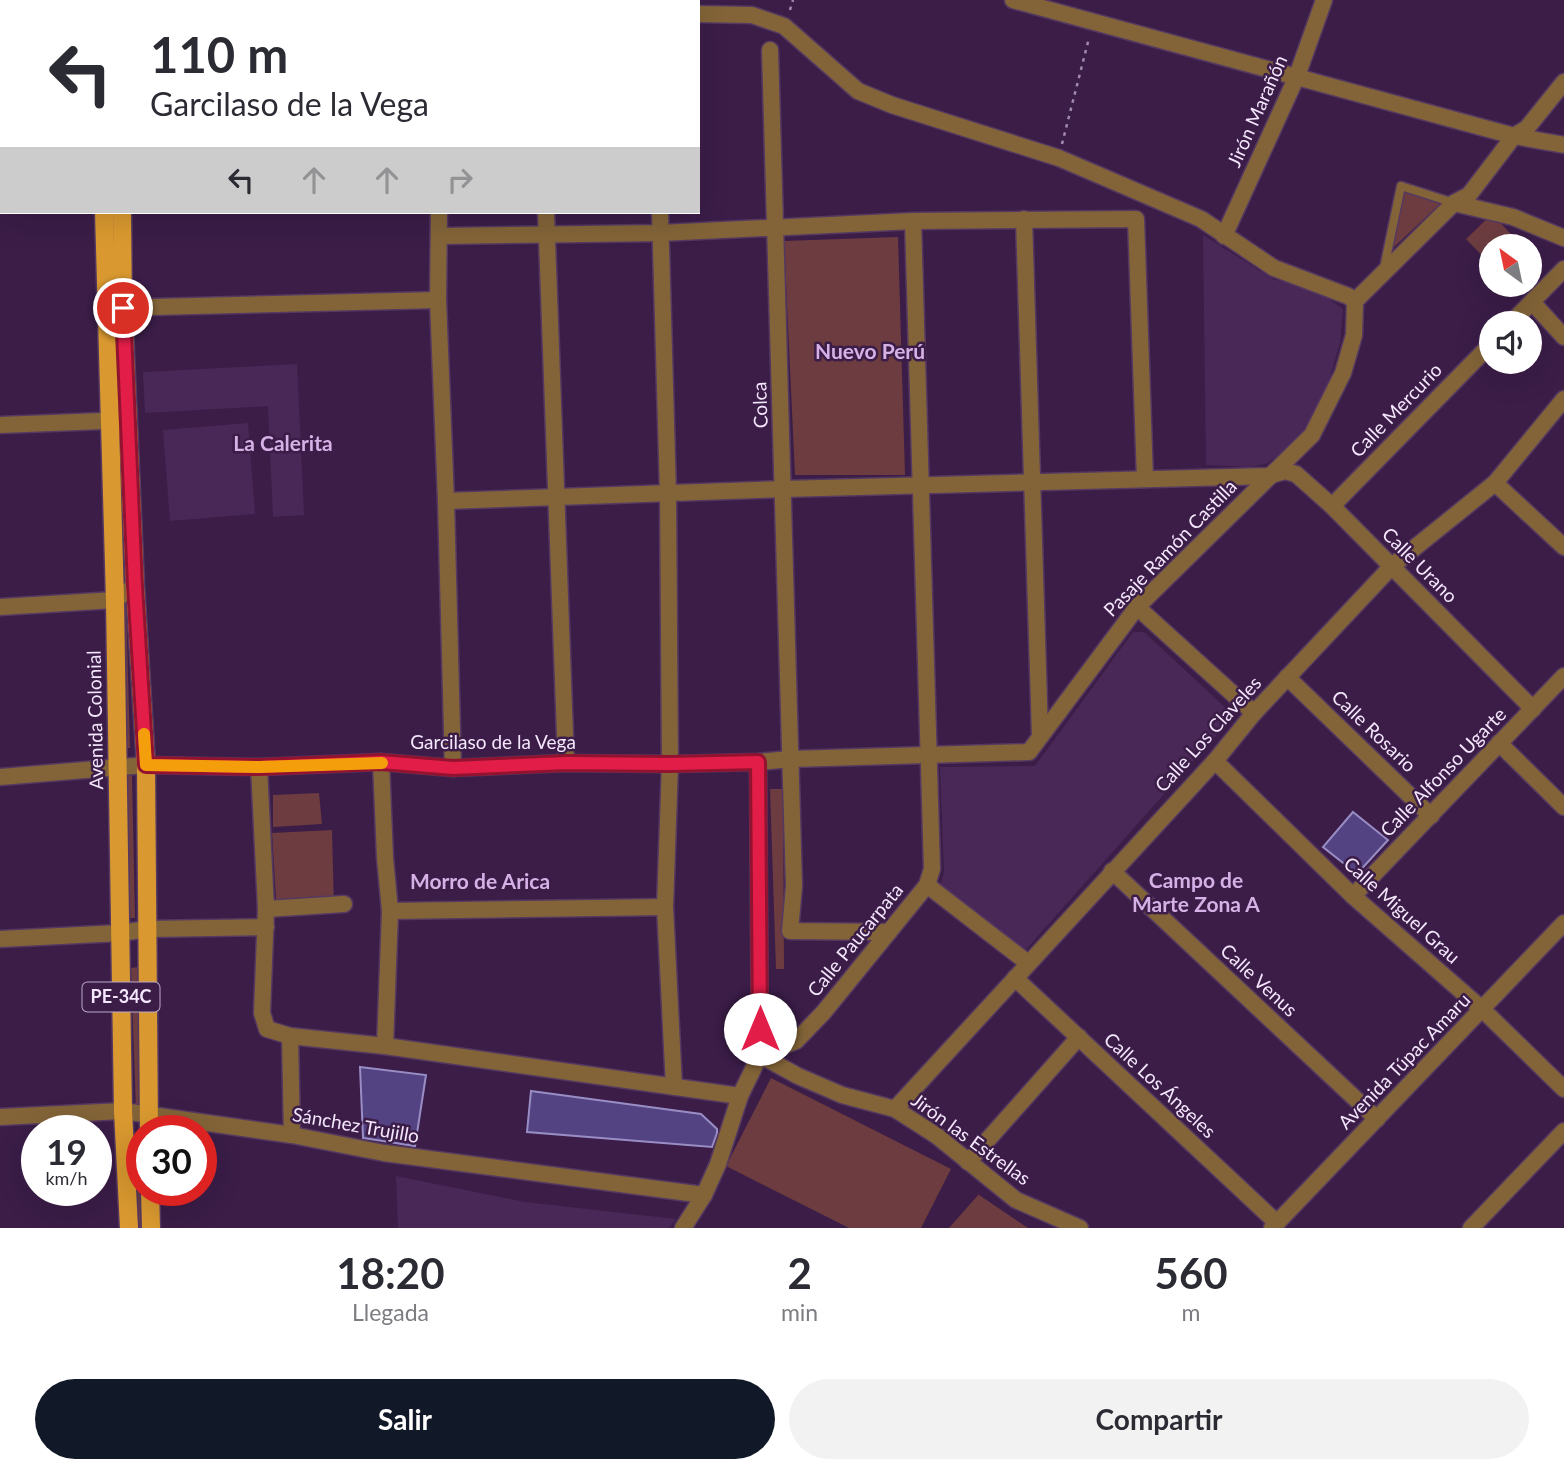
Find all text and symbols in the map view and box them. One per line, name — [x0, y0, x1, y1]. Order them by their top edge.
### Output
text: 110 m — [150, 25, 288, 83]
icon: left — [35, 28, 126, 119]
street label: Jirón Marañón — [1222, 51, 1291, 170]
text: Garcilaso de la Vega — [150, 84, 429, 123]
icon: left — [222, 161, 260, 199]
icon: ahead — [295, 161, 333, 199]
icon: ahead — [368, 161, 406, 199]
icon: right — [441, 161, 479, 199]
north arrow — [1479, 234, 1542, 298]
map controls — [1479, 234, 1542, 374]
pin — [93, 278, 153, 338]
icon: arrive — [104, 289, 142, 327]
button: sound — [1479, 311, 1542, 374]
district label: Nuevo Perú — [815, 338, 925, 363]
street label: Calle Mercurio — [1345, 358, 1446, 461]
street label: Colca — [747, 381, 772, 429]
district label: La Calerita — [233, 430, 333, 455]
street label: Pasaje Ramón Castilla — [1098, 474, 1241, 621]
street label: Calle Urano — [1378, 522, 1463, 607]
street label: Avenida Colonial — [82, 650, 107, 790]
street label: Calle Los Claveles — [1150, 671, 1266, 796]
street label: Calle Rosario — [1328, 685, 1421, 776]
street label: Calle Alfonso Ugarte — [1375, 702, 1510, 841]
street label: Garcilaso de la Vega — [410, 730, 576, 753]
street label: Calle Miguel Grau — [1339, 851, 1465, 968]
district label: Campo de Marte Zona A — [1132, 867, 1260, 916]
district label: Morro de Arica — [410, 868, 550, 893]
street label: Calle Paucarpata — [802, 879, 907, 1001]
street label: Calle Venus — [1216, 938, 1302, 1021]
road number: PE-34C — [82, 982, 160, 1012]
street label: Avenida Túpac Amaru — [1333, 988, 1474, 1133]
position arrow — [723, 992, 797, 1066]
street label: Calle Los Ángeles — [1100, 1027, 1221, 1142]
street label: Jirón las Estrellas — [907, 1088, 1035, 1189]
street label: Sánchez Trujillo — [291, 1102, 421, 1147]
speed limit sign: 30 — [126, 1115, 217, 1206]
text: 19 — [46, 1130, 87, 1172]
text: km/h — [45, 1167, 88, 1189]
text: 18:20 — [336, 1248, 445, 1298]
text: 2 — [787, 1248, 812, 1298]
text: 560 — [1155, 1248, 1228, 1298]
text: Llegada — [352, 1298, 429, 1326]
text: min — [781, 1298, 818, 1326]
text: m — [1182, 1298, 1201, 1326]
button: Salir — [35, 1379, 775, 1459]
button: Compartir — [789, 1379, 1529, 1459]

